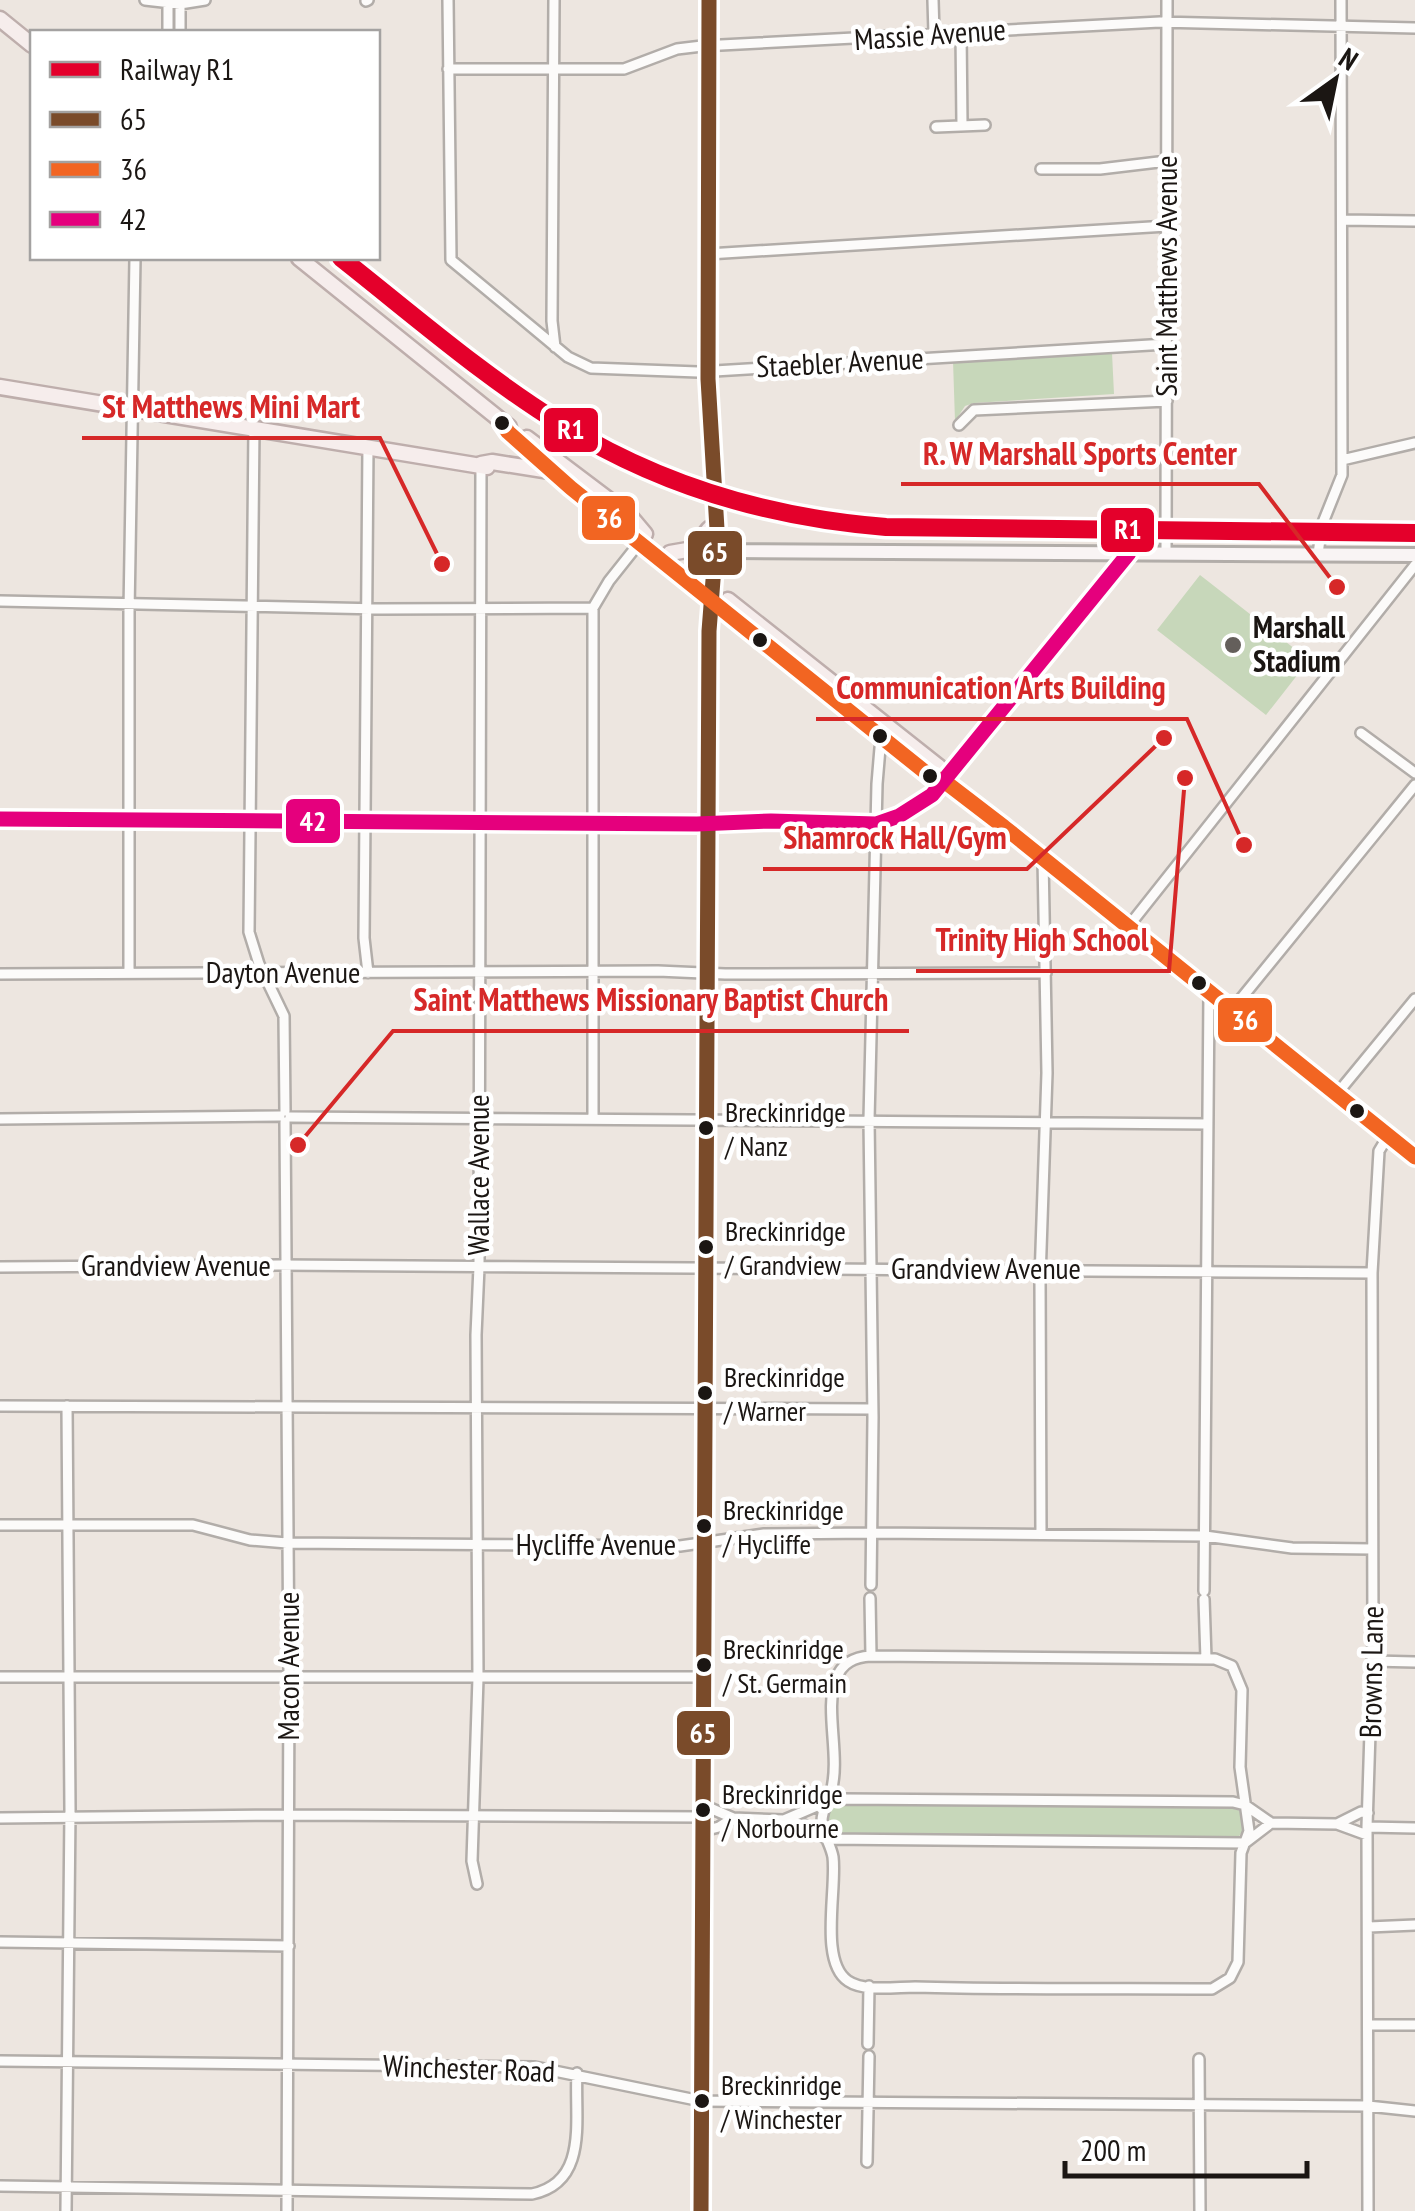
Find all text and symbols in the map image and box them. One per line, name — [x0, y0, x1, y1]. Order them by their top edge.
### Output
street label: Massie Avenue — [853, 9, 1007, 58]
legend — [30, 30, 380, 260]
north arrow — [1285, 30, 1385, 130]
text: N — [1332, 39, 1365, 78]
text: Railway R1 — [120, 49, 234, 88]
text: 65 — [120, 99, 147, 138]
text: 36 — [120, 149, 147, 188]
street label: Saint Matthews Avenue — [1146, 155, 1185, 397]
text: 42 — [120, 199, 147, 238]
street label: Staebler Avenue — [755, 338, 925, 385]
callout: St Matthews Mini Mart — [82, 376, 380, 438]
text: St Matthews Mini Mart — [102, 385, 361, 427]
line badge: R1 — [542, 406, 600, 454]
text: R1 — [557, 410, 585, 447]
unlabelled marker — [492, 413, 512, 433]
callout: R. W Marshall Sports Center — [901, 422, 1259, 484]
text: R. W Marshall Sports Center — [923, 432, 1238, 474]
line badge: 36 — [580, 494, 637, 542]
text: 36 — [596, 499, 622, 536]
line badge: R1 — [1099, 506, 1156, 554]
text: R1 — [1114, 510, 1142, 547]
line badge: 65 — [686, 529, 744, 577]
text: 65 — [702, 533, 728, 570]
place label: Marshall Stadium — [1253, 607, 1346, 680]
unlabelled marker — [750, 630, 770, 650]
marker: Marshall Stadium — [1222, 634, 1244, 656]
callout: Communication Arts Building — [816, 657, 1187, 719]
text: Communication Arts Building — [836, 666, 1166, 708]
unlabelled marker — [870, 726, 890, 746]
unlabelled marker — [920, 766, 940, 786]
line badge: 42 — [284, 797, 342, 845]
text: 42 — [300, 802, 326, 839]
callout: Shamrock Hall/Gym — [763, 807, 1027, 869]
text: Shamrock Hall/Gym — [783, 816, 1007, 858]
callout: Trinity High School — [916, 909, 1169, 971]
text: Trinity High School — [936, 918, 1149, 960]
street label: Dayton Avenue — [206, 952, 360, 991]
callout: Saint Matthews Missionary Baptist Church — [393, 969, 909, 1031]
unlabelled marker — [1189, 973, 1209, 993]
text: Saint Matthews Missionary Baptist Church — [414, 978, 888, 1020]
line badge: 36 — [1216, 996, 1274, 1044]
text: 36 — [1232, 1001, 1258, 1038]
place label: Breckinridge / Nanz — [724, 1093, 846, 1164]
street label: Wallace Avenue — [458, 1094, 497, 1256]
unlabelled marker — [1347, 1101, 1367, 1121]
marker: Breckinridge / Nanz — [696, 1118, 716, 1138]
place label: Breckinridge / Grandview — [724, 1212, 846, 1283]
marker: Breckinridge / Grandview — [696, 1237, 716, 1257]
street label: Grandview Avenue — [81, 1245, 271, 1284]
street label: Grandview Avenue — [891, 1248, 1081, 1287]
place label: Breckinridge / Warner — [723, 1358, 845, 1429]
marker: Breckinridge / Warner — [695, 1383, 715, 1403]
place label: Breckinridge / Hycliffe — [722, 1491, 844, 1562]
marker: Breckinridge / Hycliffe — [694, 1516, 714, 1536]
street label: Hycliffe Avenue — [516, 1524, 676, 1563]
street label: Macon Avenue — [268, 1592, 307, 1740]
street label: Browns Lane — [1350, 1606, 1391, 1738]
place label: Breckinridge / St. Germain — [722, 1630, 847, 1701]
marker: Breckinridge / St. Germain — [694, 1655, 714, 1675]
line badge: 65 — [675, 1709, 732, 1757]
text: 65 — [690, 1714, 716, 1751]
place label: Breckinridge / Norbourne — [721, 1775, 843, 1846]
marker: Breckinridge / Norbourne — [693, 1800, 713, 1820]
street label: Winchester Road — [382, 2045, 556, 2090]
place label: Breckinridge / Winchester — [720, 2066, 842, 2137]
marker: Breckinridge / Winchester — [692, 2091, 712, 2111]
scale bar — [1065, 2116, 1308, 2178]
text: 200 m — [1080, 2130, 1146, 2169]

